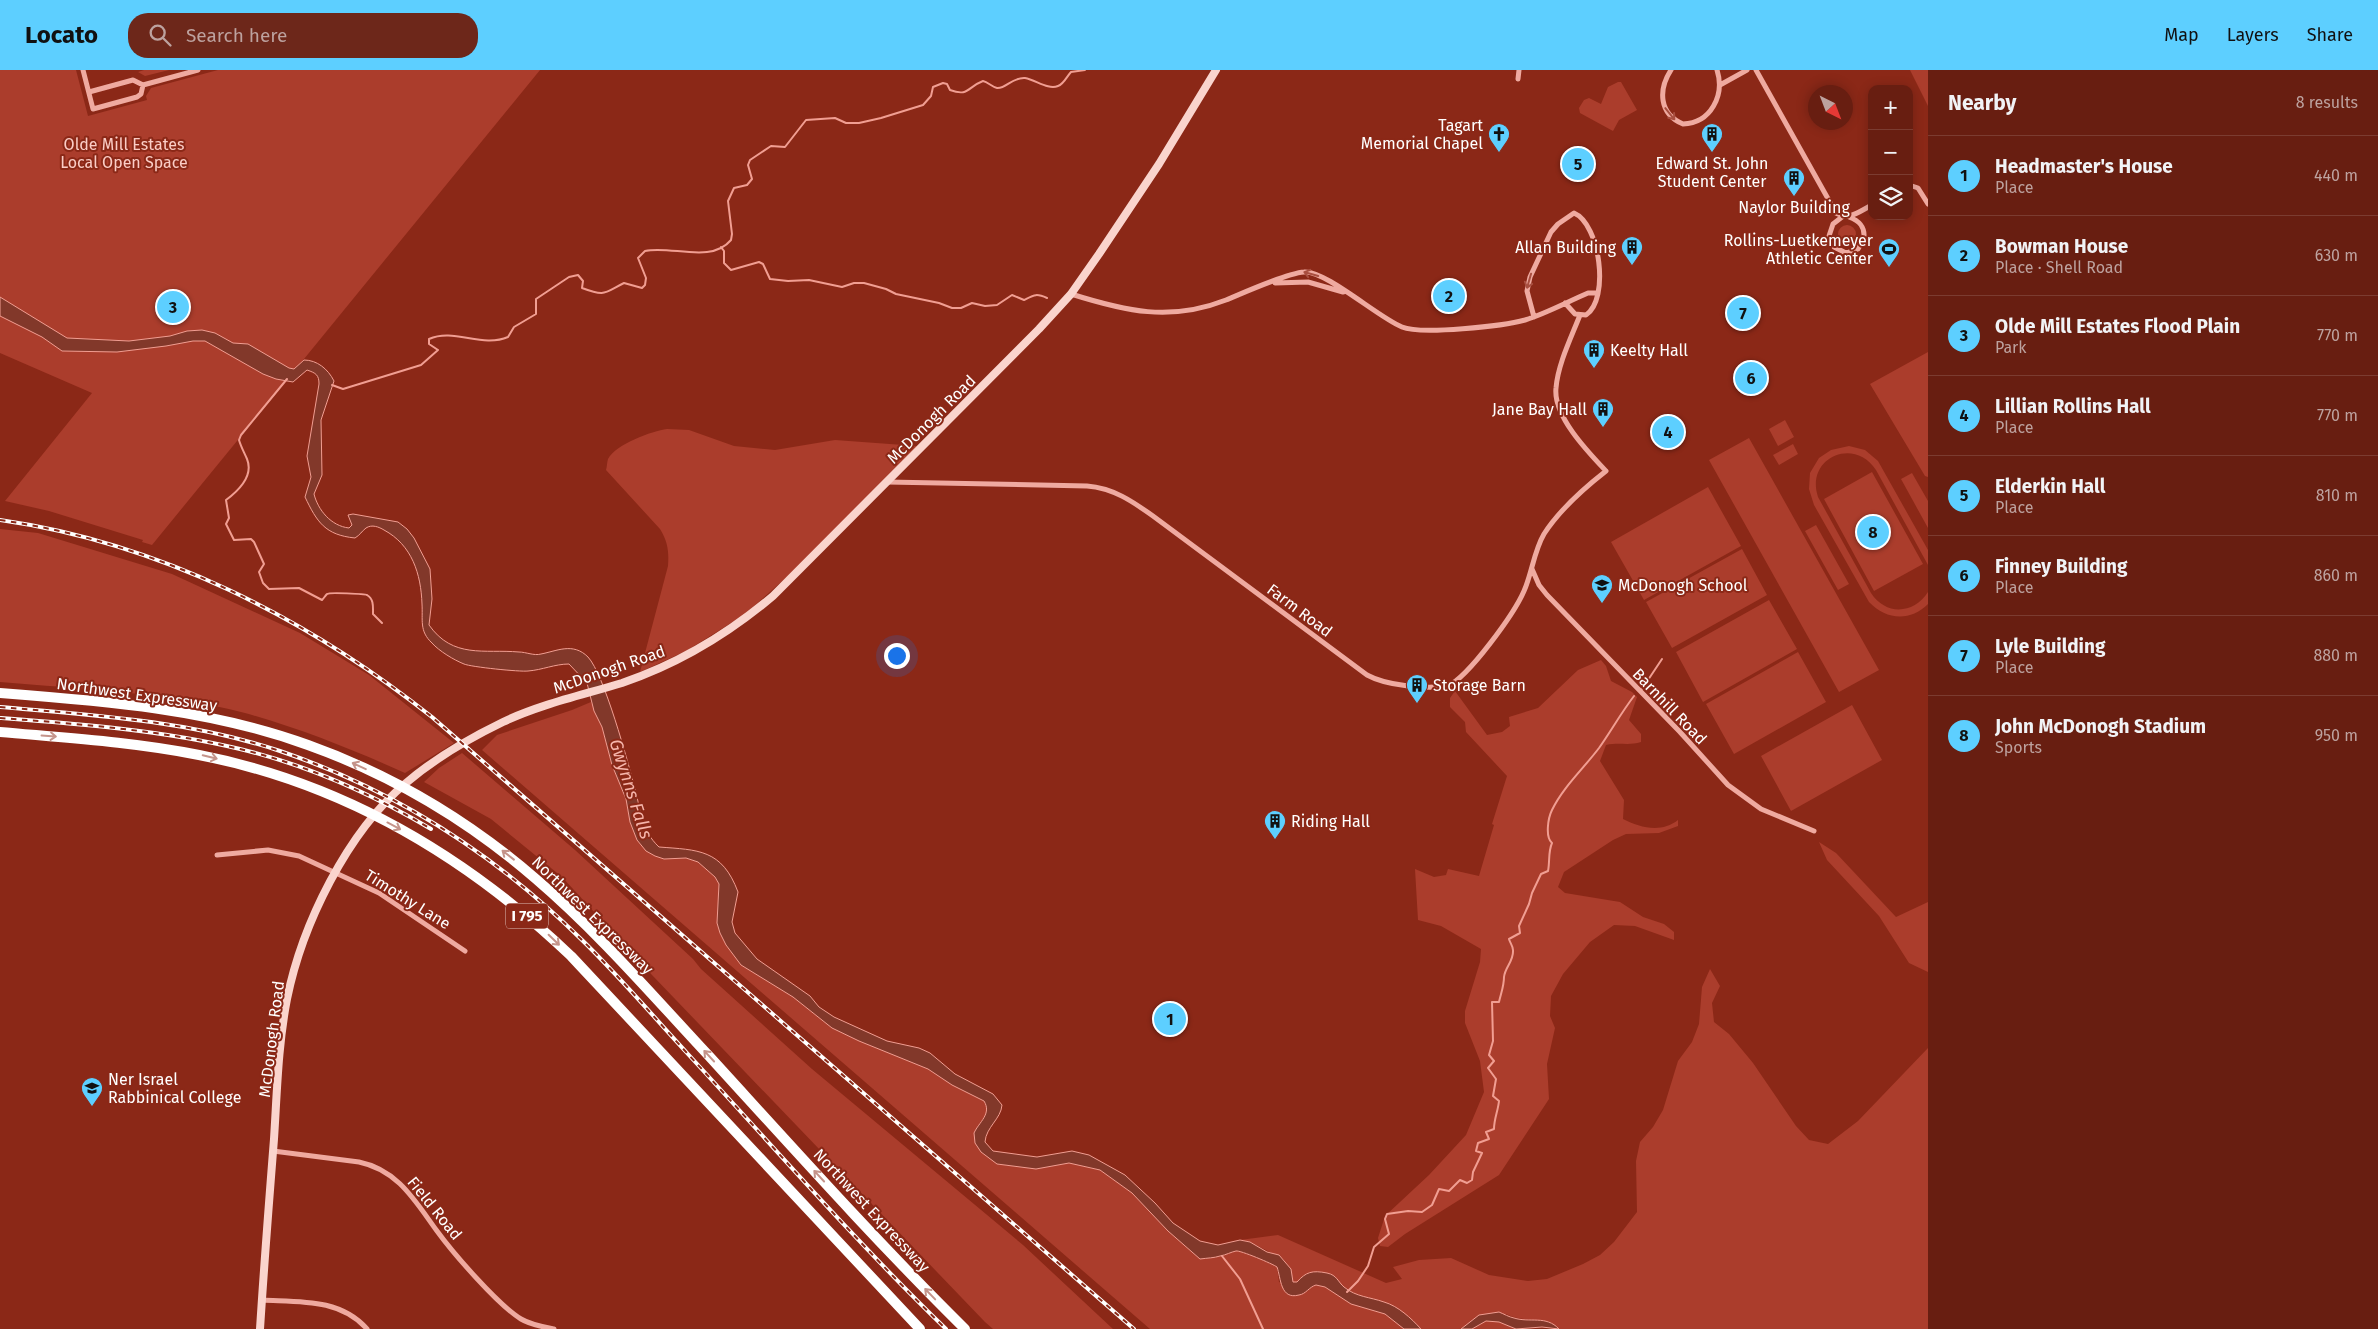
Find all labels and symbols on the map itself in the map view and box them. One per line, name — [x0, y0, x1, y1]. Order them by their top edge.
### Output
north arrow — [1808, 85, 1853, 130]
one-way arrow — [1664, 108, 1675, 121]
place label: Tagart Memorial Chapel — [1361, 116, 1483, 153]
church icon: Tagart Memorial Chapel — [1487, 122, 1511, 153]
building icon: Edward St. John Student Center — [1700, 122, 1724, 153]
park label: Olde Mill Estates Local Open Space — [60, 135, 188, 172]
pin: 5 — [1562, 145, 1594, 183]
place label: Edward St. John Student Center — [1656, 154, 1768, 191]
building icon: Naylor Building — [1782, 166, 1806, 197]
place label: Naylor Building — [1738, 198, 1850, 217]
place label: Rollins-Luetkemeyer Athletic Center — [1724, 231, 1874, 268]
building icon: Allan Building — [1620, 235, 1644, 266]
sports icon: Rollins-Luetkemeyer Athletic Center — [1877, 237, 1901, 268]
place label: Allan Building — [1515, 238, 1617, 257]
one-way arrow — [1303, 269, 1319, 279]
one-way arrow — [1524, 273, 1534, 289]
pin: 2 — [1433, 277, 1465, 315]
pin: 3 — [157, 288, 189, 326]
pin: 7 — [1727, 294, 1759, 332]
building icon: Keelty Hall — [1582, 338, 1606, 369]
place label: Keelty Hall — [1610, 341, 1688, 360]
pin: 6 — [1735, 359, 1767, 397]
street label: McDonogh Road — [883, 371, 980, 468]
building icon: Jane Bay Hall — [1591, 397, 1615, 428]
place label: Jane Bay Hall — [1492, 400, 1587, 419]
pin: 4 — [1652, 413, 1684, 451]
pin: 8 — [1857, 513, 1889, 551]
school or university icon: McDonogh School — [1590, 573, 1614, 604]
place label: McDonogh School — [1618, 576, 1748, 595]
street label: Farm Road — [1263, 580, 1336, 641]
street label: McDonogh Road — [551, 641, 668, 698]
your location — [884, 643, 910, 669]
street label: Barnhill Road — [1629, 664, 1711, 748]
building icon: Storage Barn — [1405, 673, 1429, 704]
street label: Northwest Expressway — [55, 674, 218, 715]
place label: Storage Barn — [1433, 676, 1526, 695]
one-way arrow — [40, 732, 56, 741]
water label: Gwynns Falls — [605, 736, 657, 842]
one-way arrow — [201, 753, 217, 762]
one-way arrow — [352, 761, 367, 771]
building icon: Riding Hall — [1263, 809, 1287, 840]
place label: Riding Hall — [1291, 812, 1370, 831]
one-way arrow — [387, 821, 401, 831]
one-way arrow — [501, 850, 514, 861]
street label: Northwest Expressway — [528, 852, 658, 978]
street label: Timothy Lane — [361, 866, 454, 933]
road number: I 795 — [506, 904, 548, 928]
one-way arrow — [548, 934, 561, 946]
street label: McDonogh Road — [255, 980, 288, 1098]
pin: 1 — [1154, 1000, 1186, 1038]
one-way arrow — [703, 1050, 715, 1063]
place label: Ner Israel Rabbinical College — [108, 1070, 241, 1107]
school or university icon: Ner Israel Rabbinical College — [80, 1076, 104, 1107]
street label: Northwest Expressway — [810, 1145, 934, 1276]
one-way arrow — [813, 1169, 825, 1182]
street label: Field Road — [403, 1173, 466, 1244]
one-way arrow — [924, 1288, 936, 1301]

